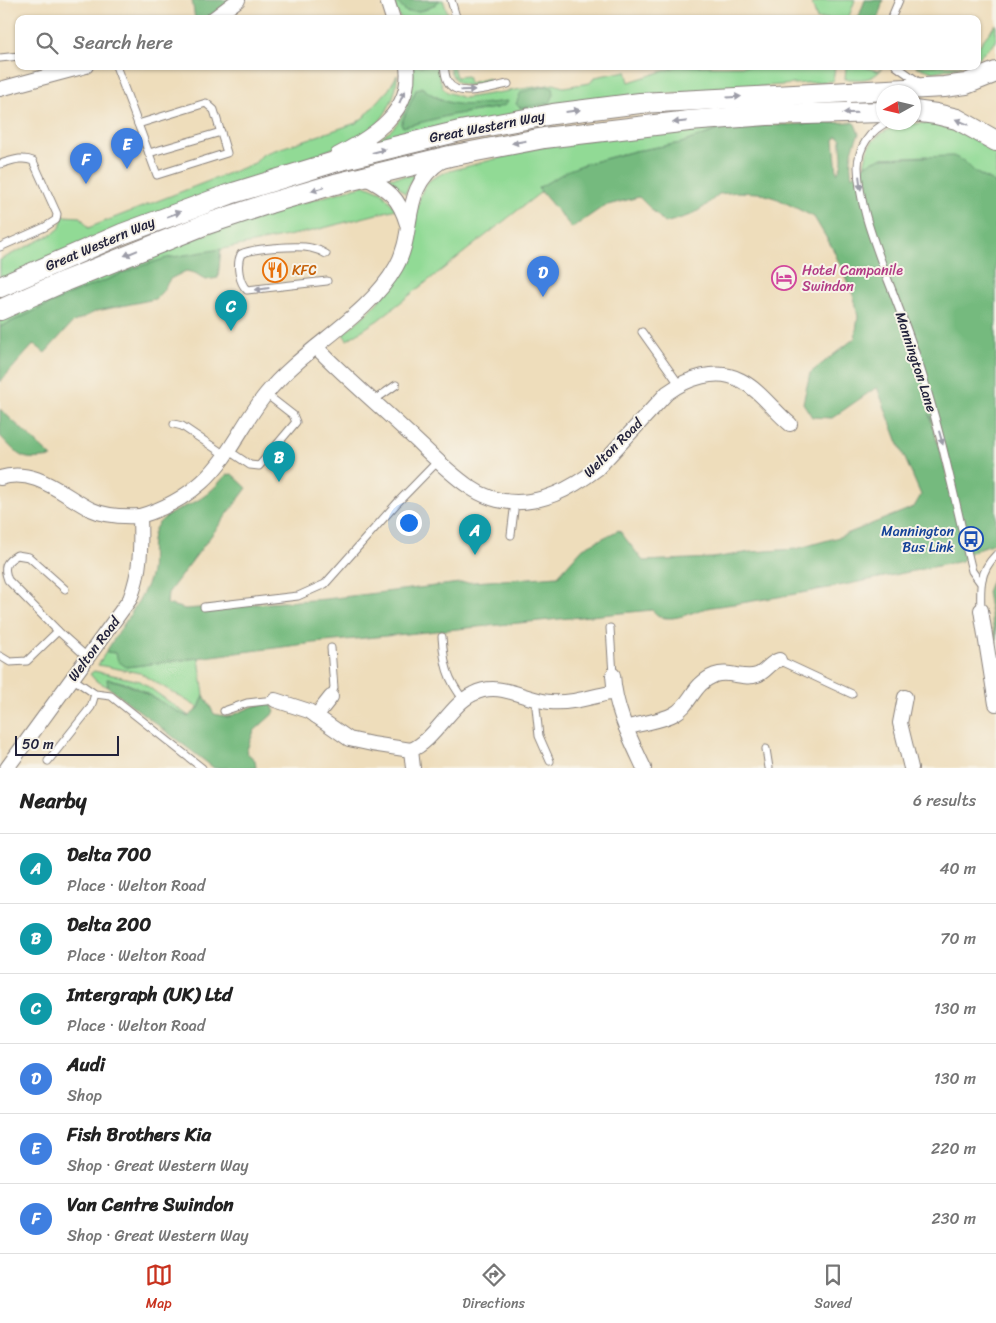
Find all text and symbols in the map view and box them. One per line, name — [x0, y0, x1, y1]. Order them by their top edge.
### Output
search box — [15, 15, 981, 70]
text: Search here — [73, 26, 173, 59]
icon: search — [33, 29, 61, 57]
north arrow — [876, 85, 921, 130]
one-way arrow — [461, 86, 477, 94]
one-way arrow — [399, 90, 407, 104]
one-way arrow — [727, 93, 743, 101]
street label: Great Western Way — [427, 103, 548, 150]
one-way arrow — [565, 107, 581, 115]
one-way arrow — [842, 109, 858, 117]
one-way arrow — [955, 117, 969, 125]
one-way arrow — [672, 118, 688, 126]
pin: E — [111, 128, 143, 169]
one-way arrow — [511, 139, 527, 147]
pin: F — [70, 143, 102, 184]
one-way arrow — [372, 146, 387, 154]
one-way arrow — [856, 176, 864, 192]
one-way arrow — [311, 185, 326, 193]
street label: Great Western Way — [41, 209, 160, 278]
one-way arrow — [167, 210, 182, 218]
one-way arrow — [123, 249, 138, 257]
pin: D — [527, 256, 559, 297]
restaurant icon: KFC — [262, 257, 288, 283]
place label: KFC — [292, 258, 317, 283]
place label: Hotel Campanile Swindon — [802, 258, 903, 299]
hotel icon: Hotel Campanile Swindon — [771, 265, 797, 291]
one-way arrow — [253, 285, 269, 293]
pin: C — [215, 290, 247, 331]
street label: Mannington Lane — [888, 308, 944, 416]
street label: Welton Road — [577, 411, 650, 484]
one-way arrow — [937, 431, 945, 446]
pin: B — [263, 441, 295, 482]
your location — [396, 510, 422, 536]
pin: A — [459, 514, 491, 555]
place label: Mannington Bus Link — [881, 519, 954, 560]
bus stop icon: Mannington Bus Link — [958, 526, 984, 552]
street label: Welton Road — [61, 610, 128, 687]
text: 50 m — [22, 732, 54, 757]
scale bar — [15, 733, 119, 756]
text: Nearby — [20, 782, 86, 820]
text: 6 results — [913, 786, 976, 815]
text: Delta 700 — [67, 838, 151, 871]
text: A — [31, 854, 41, 883]
text: 40 m — [939, 854, 976, 883]
text: Place · Welton Road — [67, 871, 205, 900]
text: Delta 200 — [67, 908, 151, 941]
text: B — [31, 924, 41, 953]
text: 70 m — [940, 924, 976, 953]
text: Place · Welton Road — [67, 941, 205, 970]
text: Intergraph (UK) Ltd — [67, 978, 232, 1011]
text: C — [31, 994, 41, 1023]
text: 130 m — [934, 994, 976, 1023]
text: Place · Welton Road — [67, 1011, 205, 1040]
text: Audi — [67, 1048, 105, 1081]
text: D — [31, 1064, 41, 1093]
text: 130 m — [934, 1064, 976, 1093]
text: Shop — [67, 1081, 102, 1110]
text: Fish Brothers Kia — [67, 1118, 211, 1151]
text: E — [32, 1134, 40, 1163]
text: 220 m — [931, 1134, 976, 1163]
text: Shop · Great Western Way — [67, 1151, 249, 1180]
text: Van Centre Swindon — [67, 1188, 234, 1221]
text: F — [32, 1204, 40, 1233]
text: 230 m — [931, 1204, 976, 1233]
text: Shop · Great Western Way — [67, 1221, 249, 1250]
tab: Map — [145, 1261, 173, 1316]
tab: Directions — [462, 1261, 525, 1316]
tab: Saved — [814, 1261, 851, 1316]

